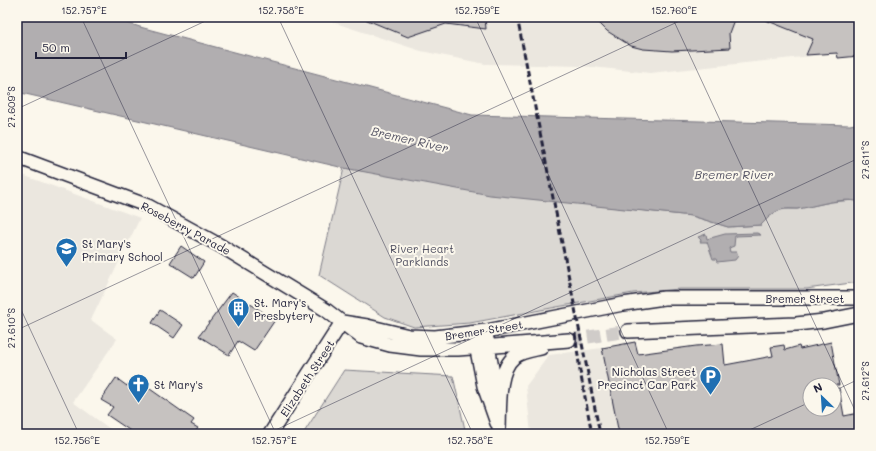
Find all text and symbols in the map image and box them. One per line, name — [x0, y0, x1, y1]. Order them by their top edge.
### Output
text: 152.757°E — [61, 3, 107, 17]
text: 152.758°E — [258, 3, 304, 17]
text: 152.759°E — [454, 3, 500, 17]
text: 152.760°E — [651, 3, 697, 17]
scale bar — [36, 34, 126, 60]
text: 50 m — [42, 39, 70, 55]
text: 27.609°S — [4, 86, 18, 128]
water label: Bremer River — [370, 122, 450, 156]
text: 27.611°S — [858, 140, 872, 179]
water label: Bremer River — [695, 166, 773, 182]
street label: Roseberry Parade — [139, 198, 234, 258]
school or university icon: St Mary's Primary School — [53, 236, 79, 269]
place label: St Mary's Primary School — [82, 236, 163, 264]
park label: River Heart Parklands — [390, 241, 454, 269]
street label: Bremer Street — [766, 291, 845, 306]
building icon: St. Mary's Presbytery — [225, 295, 251, 328]
place label: St. Mary's Presbytery — [254, 295, 314, 323]
text: 27.610°S — [4, 308, 18, 348]
street label: Bremer Street — [444, 316, 524, 344]
street label: Elizabeth Street — [277, 337, 338, 419]
text: 27.612°S — [858, 361, 872, 401]
place label: Nicholas Street Precinct Car Park — [598, 364, 696, 392]
parking icon: Nicholas Street Precinct Car Park — [698, 364, 724, 397]
church icon: St Mary's — [126, 371, 152, 404]
place label: St Mary's — [154, 377, 203, 392]
north arrow — [802, 377, 842, 417]
text: N — [811, 379, 825, 396]
text: 152.756°E — [54, 433, 100, 447]
text: 152.757°E — [251, 433, 297, 447]
text: 152.758°E — [447, 433, 493, 447]
text: 152.759°E — [644, 433, 690, 447]

